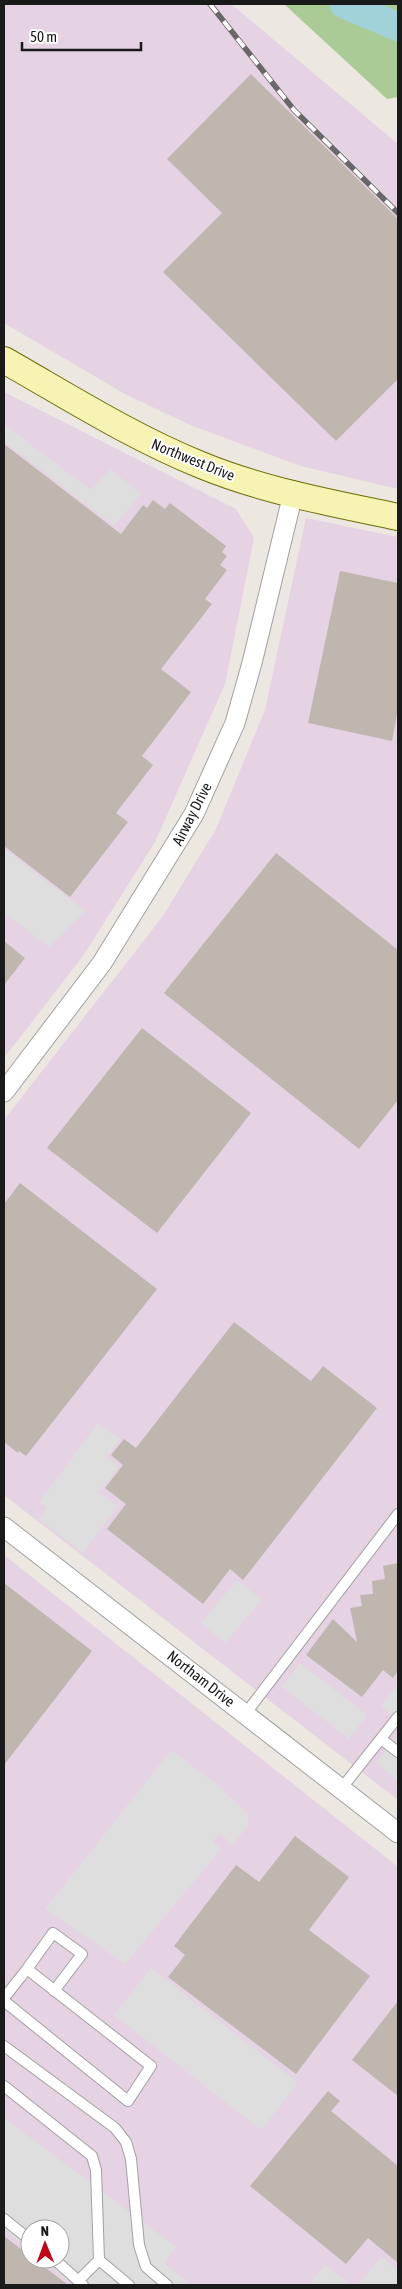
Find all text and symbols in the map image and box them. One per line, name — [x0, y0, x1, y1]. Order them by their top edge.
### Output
scale bar — [22, 20, 141, 52]
text: 50 m — [30, 28, 57, 45]
street label: Northwest Drive — [149, 435, 237, 484]
street label: Airway Drive — [168, 779, 215, 848]
street label: Northam Drive — [164, 1647, 238, 1710]
north arrow — [20, 2219, 70, 2269]
text: N — [41, 2223, 49, 2239]

